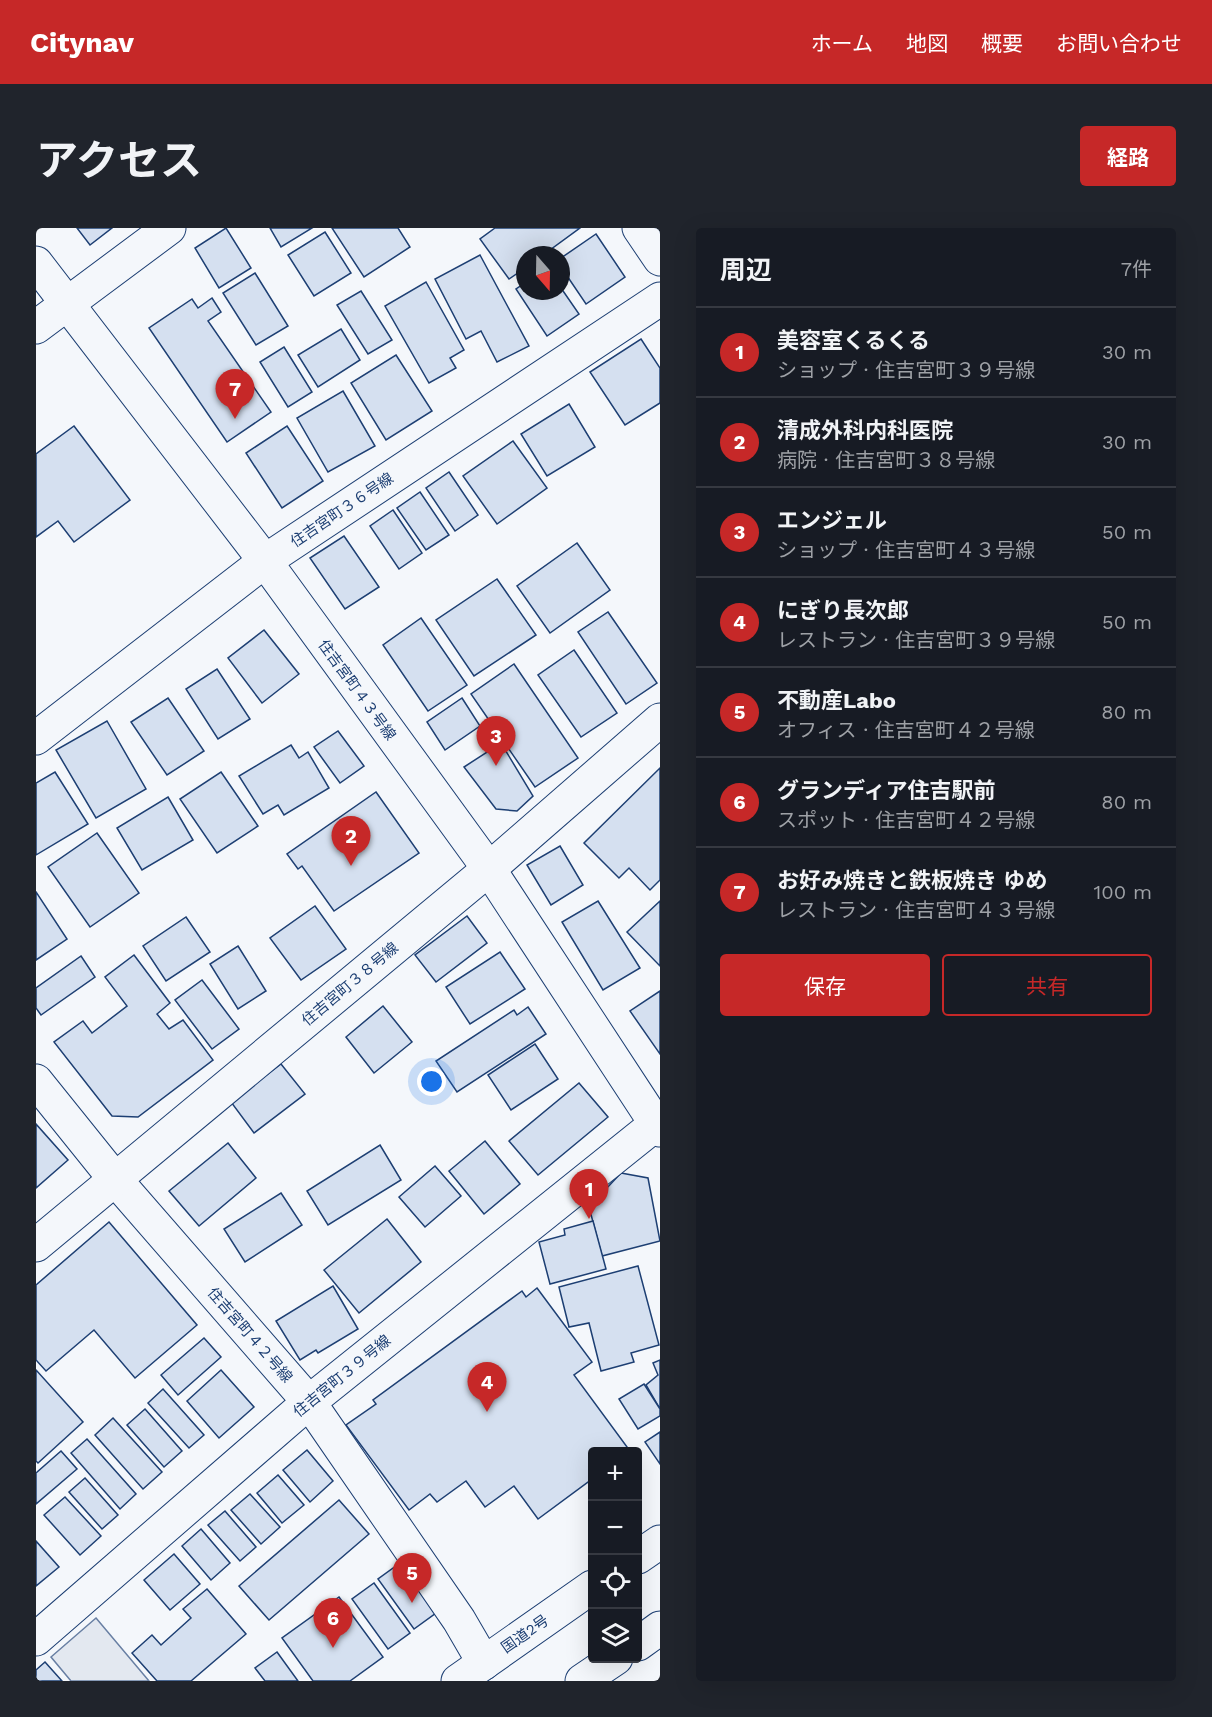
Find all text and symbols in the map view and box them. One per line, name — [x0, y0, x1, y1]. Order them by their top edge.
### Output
text: Citynav — [30, 26, 134, 59]
text: ホーム — [811, 31, 873, 56]
text: 地図 — [906, 31, 948, 56]
text: 概要 — [981, 31, 1023, 56]
text: お問い合わせ — [1056, 31, 1182, 56]
button: 経路 — [1080, 126, 1176, 186]
text: アクセス — [36, 136, 202, 185]
north arrow — [516, 246, 570, 300]
text: 周辺 — [720, 255, 772, 285]
text: 7件 — [1121, 257, 1152, 281]
text: 美容室くるくる — [777, 328, 930, 353]
text: 1 — [735, 340, 744, 364]
text: 30 m — [1102, 340, 1152, 364]
text: ショップ · 住吉宮町３９号線 — [777, 358, 1035, 382]
pin: 7 — [216, 370, 254, 419]
text: 清成外科内科医院 — [777, 418, 953, 443]
text: 2 — [734, 430, 745, 454]
text: 30 m — [1102, 430, 1152, 454]
text: 病院 · 住吉宮町３８号線 — [777, 448, 995, 472]
street label: 住吉宮町３６号線 — [287, 469, 397, 551]
text: エンジェル — [777, 508, 887, 533]
text: 3 — [734, 520, 745, 544]
text: 50 m — [1102, 520, 1152, 544]
text: ショップ · 住吉宮町４３号線 — [777, 538, 1035, 562]
text: にぎり長次郎 — [777, 598, 909, 623]
text: 4 — [733, 610, 746, 634]
text: 50 m — [1102, 610, 1152, 634]
text: レストラン · 住吉宮町３９号線 — [777, 628, 1055, 652]
street label: 住吉宮町４３号線 — [314, 636, 400, 744]
text: 不動産Labo — [777, 688, 896, 713]
text: 5 — [734, 700, 745, 724]
text: 80 m — [1101, 700, 1152, 724]
pin: 3 — [476, 716, 516, 766]
text: オフィス · 住吉宮町４２号線 — [777, 718, 1035, 742]
text: グランディア住吉駅前 — [777, 778, 995, 803]
text: 6 — [733, 790, 746, 814]
text: 80 m — [1101, 790, 1152, 814]
text: スポット · 住吉宮町４２号線 — [777, 808, 1035, 832]
pin: 2 — [332, 816, 370, 866]
text: お好み焼きと鉄板焼き ゆめ — [777, 868, 1047, 893]
text: 7 — [733, 880, 746, 904]
text: 100 m — [1093, 880, 1152, 904]
text: レストラン · 住吉宮町４３号線 — [777, 898, 1055, 922]
street label: 住吉宮町３８号線 — [298, 939, 402, 1029]
button: 保存 — [720, 954, 930, 1016]
button: 共有 — [942, 954, 1152, 1016]
your location — [417, 1067, 446, 1096]
pin: 1 — [570, 1170, 608, 1219]
street label: 住吉宮町４２号線 — [204, 1284, 296, 1386]
street label: 住吉宮町３９号線 — [290, 1331, 394, 1421]
pin: 4 — [468, 1362, 506, 1412]
map controls — [588, 1447, 642, 1663]
button: + — [588, 1447, 642, 1501]
button: − — [588, 1501, 642, 1555]
pin: 5 — [392, 1554, 431, 1603]
button: locate — [588, 1555, 642, 1609]
pin: 6 — [314, 1598, 352, 1648]
button: layers — [588, 1609, 642, 1663]
street label: 国道2号 — [498, 1611, 552, 1657]

